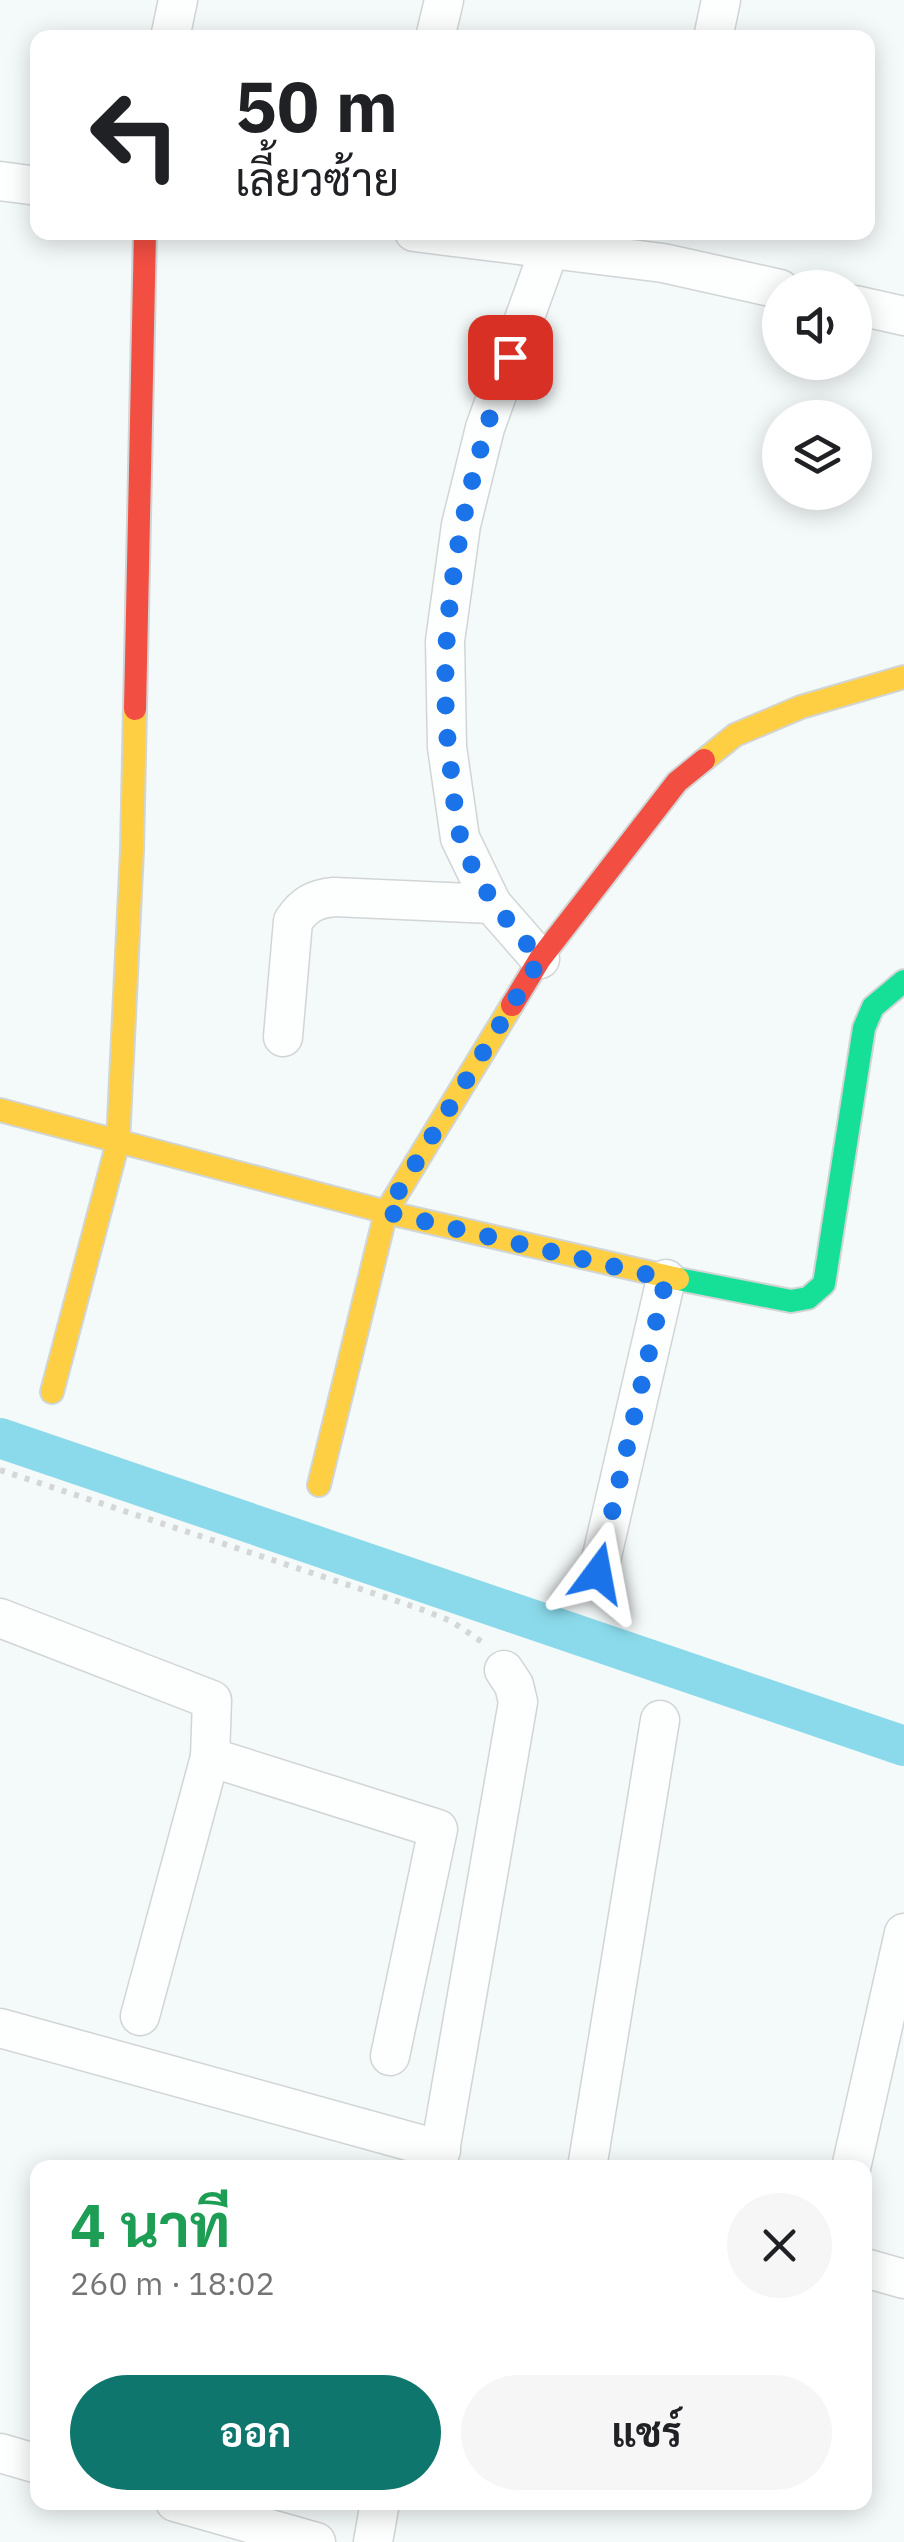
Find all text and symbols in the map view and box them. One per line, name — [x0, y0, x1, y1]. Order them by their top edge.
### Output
text: 50 m — [235, 60, 398, 151]
icon: left — [70, 70, 200, 200]
text: เลี้ยวซ้าย — [235, 150, 399, 208]
map controls — [762, 270, 872, 510]
button: sound — [762, 270, 872, 380]
pin — [468, 315, 553, 400]
icon: arrive — [483, 330, 538, 385]
button: layers — [762, 400, 872, 510]
position arrow — [546, 1521, 650, 1625]
text: 4 นาที — [70, 2185, 230, 2264]
button: close — [727, 2193, 832, 2298]
text: 260 m · 18:02 — [70, 2262, 275, 2304]
button: ออก — [70, 2375, 441, 2490]
button: แชร์ — [461, 2375, 832, 2490]

